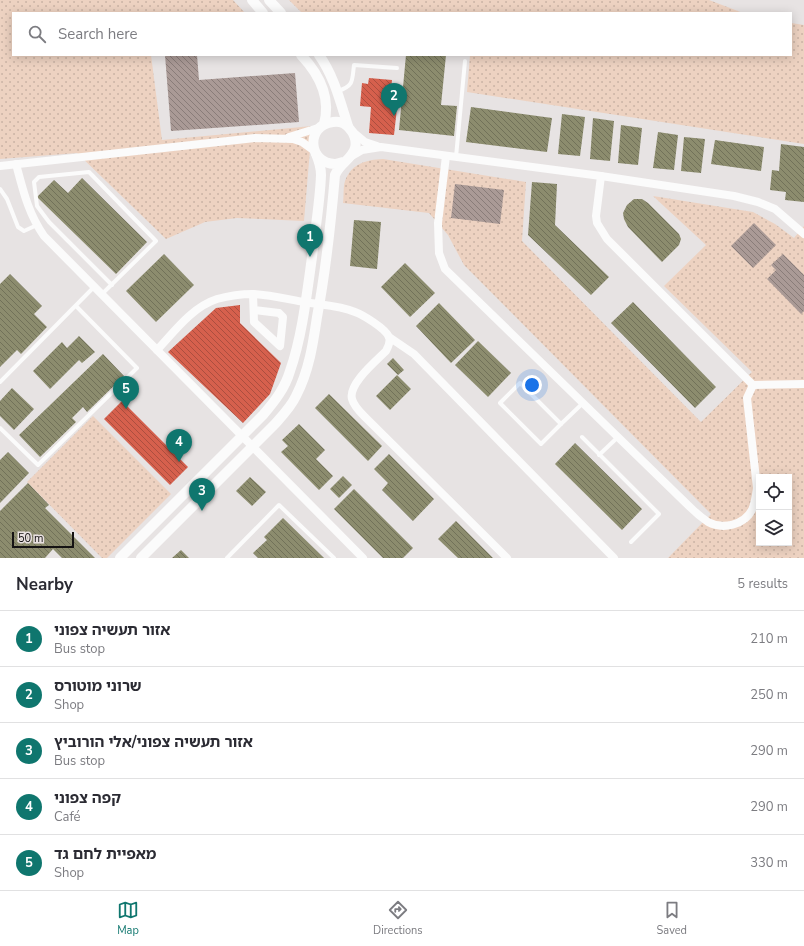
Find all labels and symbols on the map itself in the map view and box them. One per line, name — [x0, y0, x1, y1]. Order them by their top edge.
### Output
pin: 2 — [381, 83, 407, 116]
pin: 1 — [297, 224, 323, 257]
your location — [522, 375, 542, 395]
pin: 5 — [113, 376, 139, 409]
pin: 4 — [166, 429, 192, 462]
pin: 3 — [189, 478, 215, 511]
scale bar — [12, 530, 74, 549]

